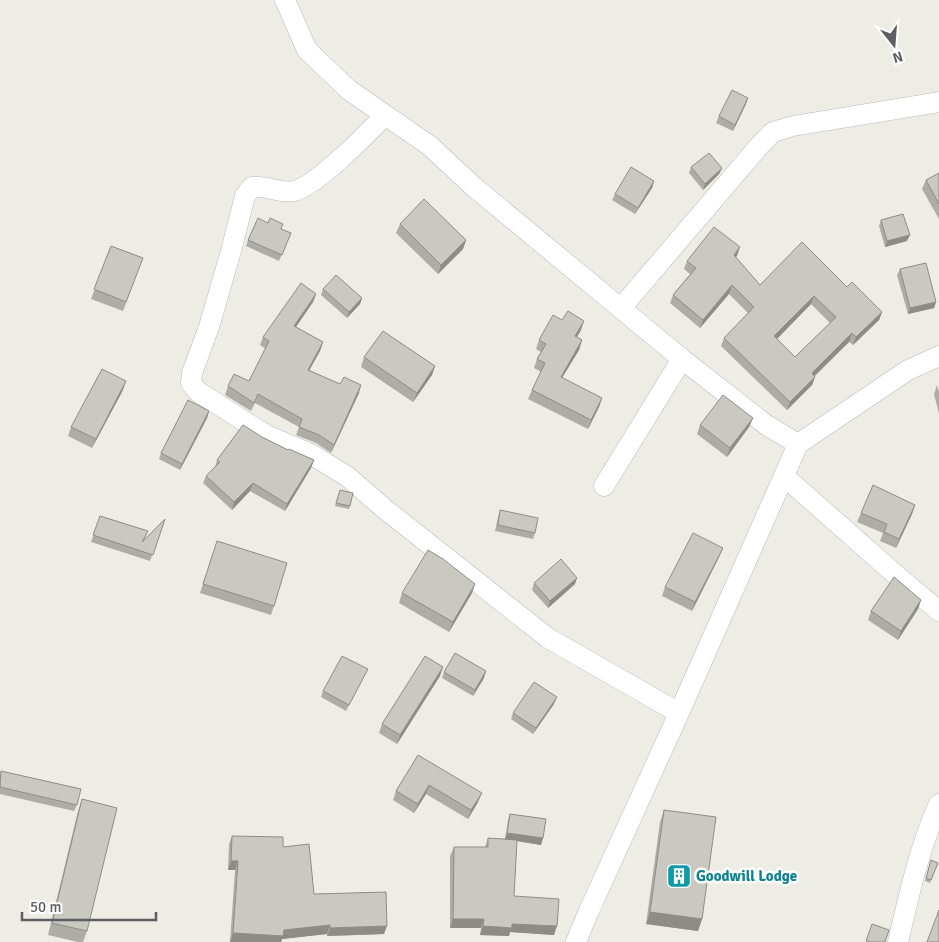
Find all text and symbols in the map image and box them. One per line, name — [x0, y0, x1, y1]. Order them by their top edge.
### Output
north arrow — [869, 20, 919, 70]
text: N — [891, 47, 905, 67]
building icon: Goodwill Lodge — [666, 863, 692, 889]
place label: Goodwill Lodge — [696, 867, 797, 885]
scale bar — [22, 890, 156, 922]
text: 50 m — [30, 898, 61, 916]

